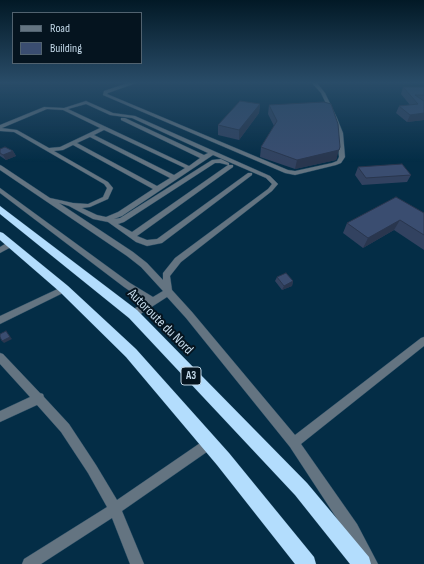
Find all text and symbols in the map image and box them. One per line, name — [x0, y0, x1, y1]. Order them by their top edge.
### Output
legend — [12, 12, 142, 64]
text: Road — [50, 21, 70, 36]
text: Building — [50, 41, 82, 56]
street label: Autoroute du Nord — [124, 286, 196, 358]
road number: A3 — [181, 367, 201, 385]

